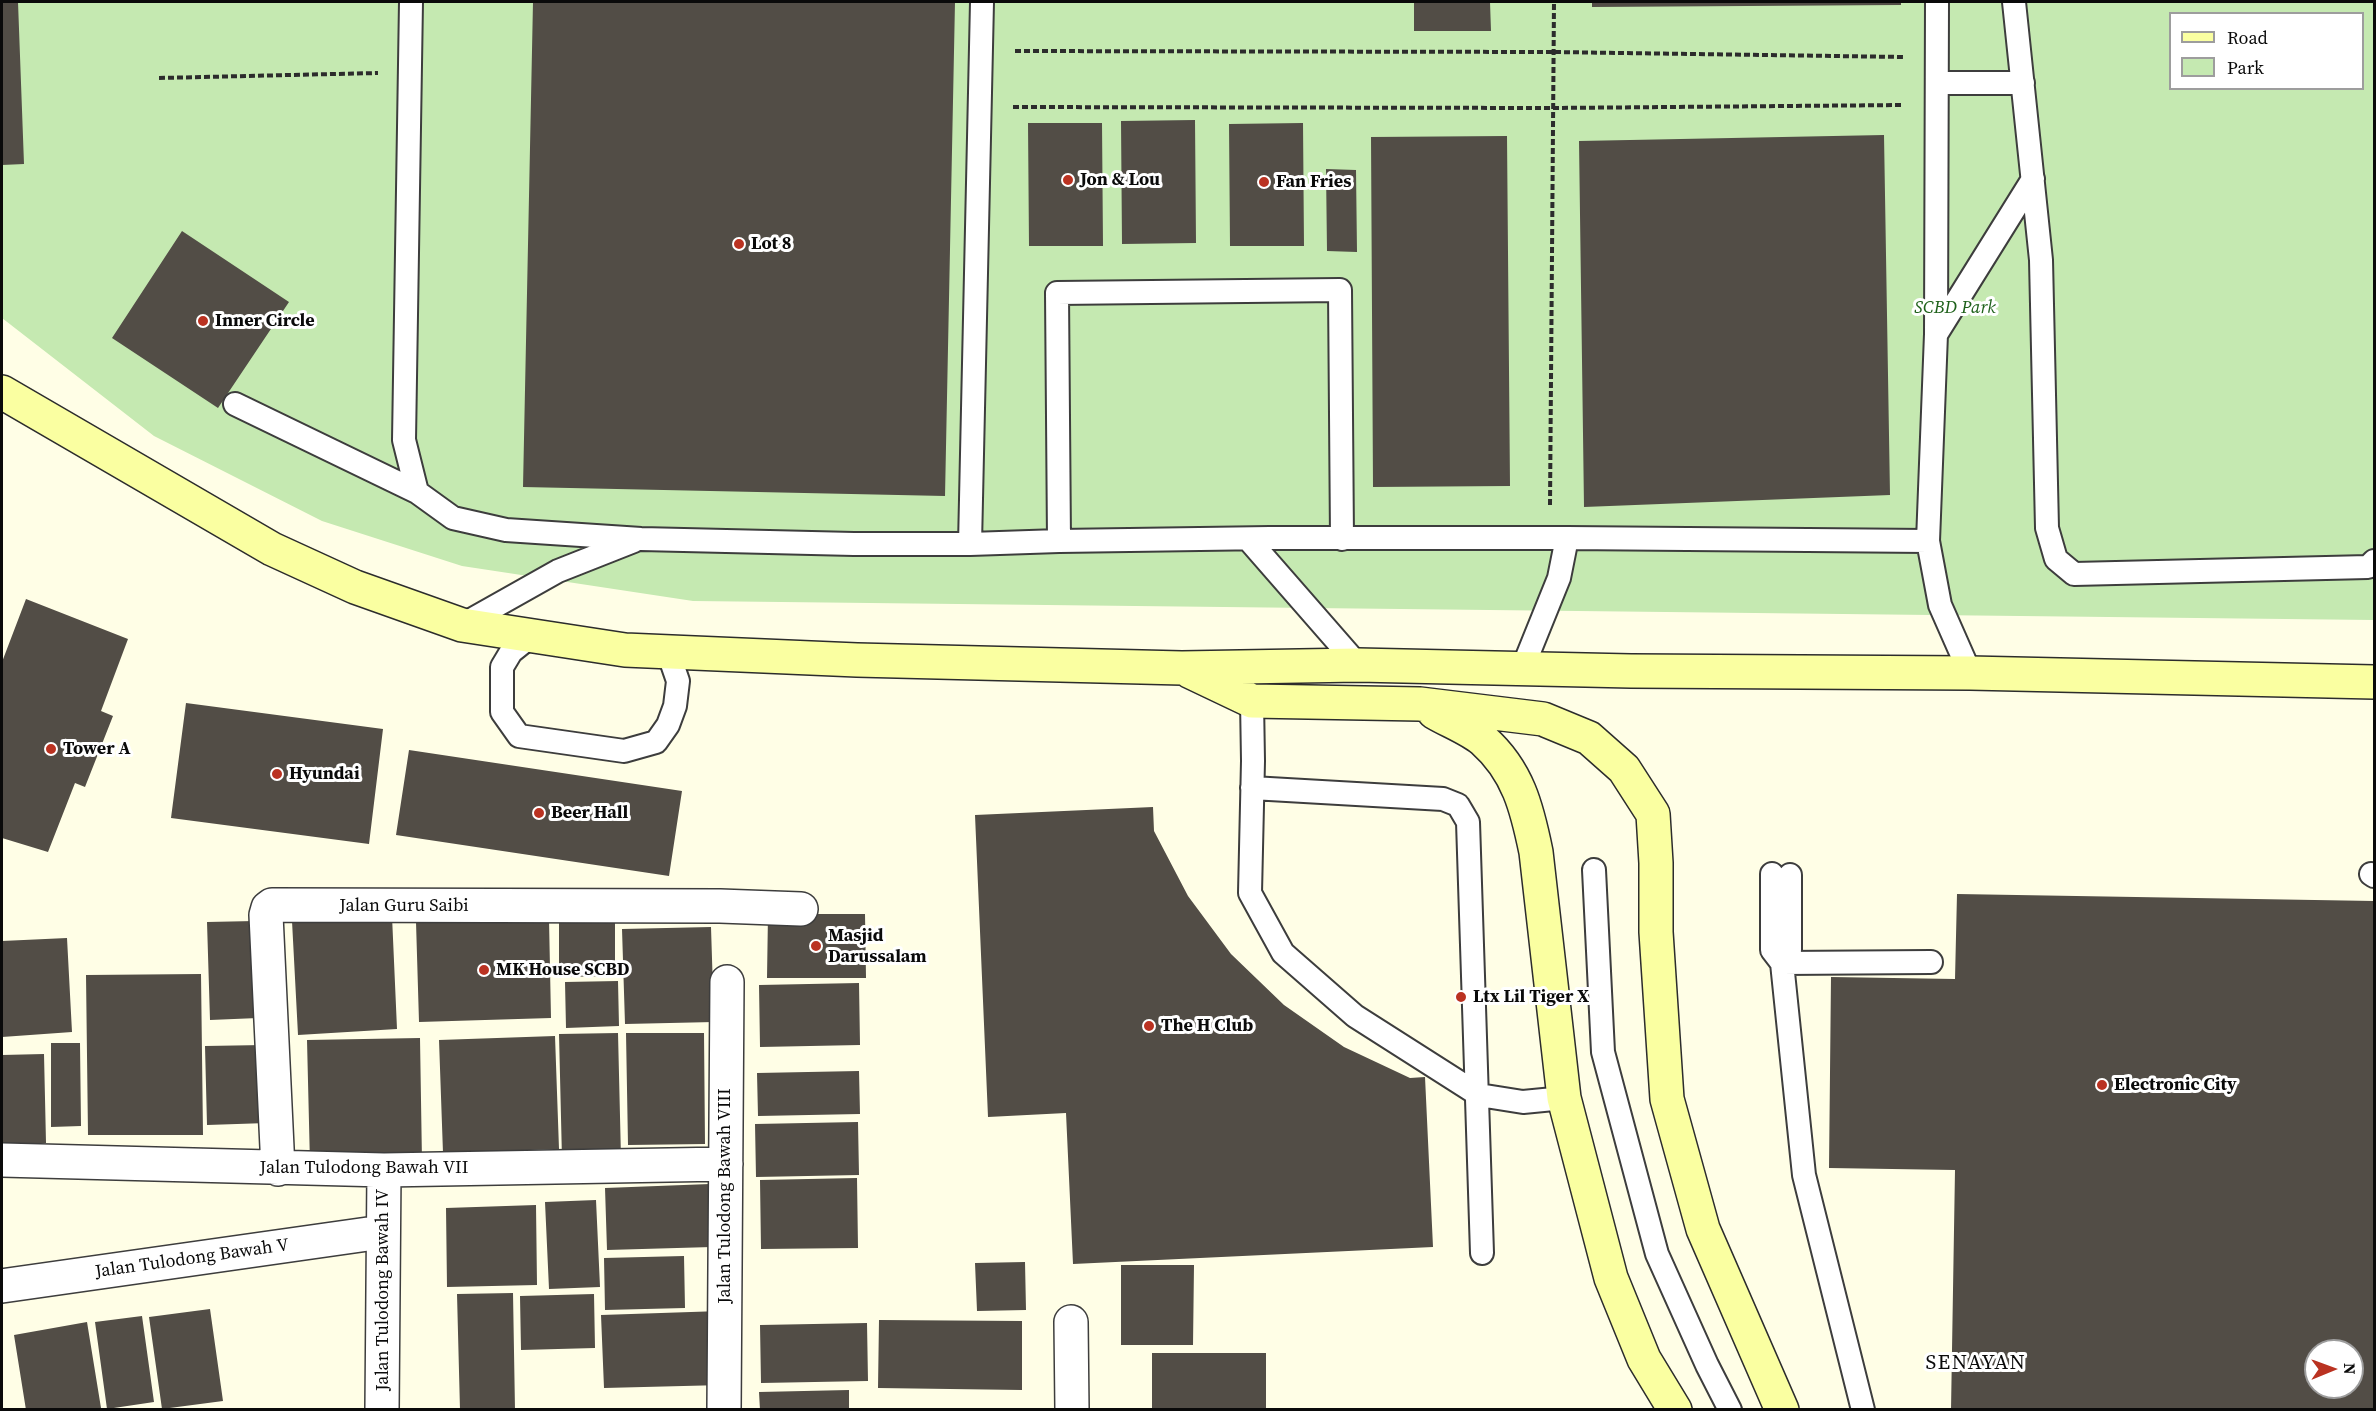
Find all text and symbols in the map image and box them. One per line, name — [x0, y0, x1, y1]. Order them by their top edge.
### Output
legend — [2169, 12, 2364, 90]
text: Road — [2227, 25, 2268, 50]
text: Park — [2227, 55, 2264, 80]
place label: Jon & Lou — [1080, 169, 1160, 191]
place label: Fan Fries — [1276, 171, 1351, 193]
marker: Jon & Lou — [1061, 173, 1075, 187]
marker: Fan Fries — [1257, 175, 1271, 189]
place label: Lot 8 — [751, 233, 792, 255]
marker: Lot 8 — [732, 237, 746, 251]
park label: SCBD Park — [1914, 297, 1996, 319]
place label: Inner Circle — [215, 310, 315, 332]
marker: Inner Circle — [196, 314, 210, 328]
place label: Tower A — [63, 738, 131, 760]
marker: Tower A — [44, 742, 58, 756]
place label: Hyundai — [289, 763, 360, 785]
marker: Hyundai — [270, 767, 284, 781]
place label: Beer Hall — [551, 802, 628, 824]
marker: Beer Hall — [532, 806, 546, 820]
street label: Jalan Guru Saibi — [339, 895, 469, 917]
place label: Masjid Darussalam — [828, 925, 927, 968]
marker: Masjid Darussalam — [809, 939, 823, 953]
place label: MK House SCBD — [496, 959, 629, 981]
marker: MK House SCBD — [477, 963, 491, 977]
place label: Ltx Lil Tiger X — [1473, 986, 1589, 1008]
marker: Ltx Lil Tiger X — [1454, 990, 1468, 1004]
place label: The H Club — [1161, 1015, 1253, 1037]
marker: The H Club — [1142, 1019, 1156, 1033]
place label: Electronic City — [2114, 1074, 2237, 1096]
marker: Electronic City — [2095, 1078, 2109, 1092]
street label: Jalan Tulodong Bawah VIII — [714, 1088, 736, 1304]
street label: Jalan Tulodong Bawah VII — [260, 1157, 468, 1179]
street label: Jalan Tulodong Bawah IV — [372, 1189, 394, 1391]
street label: Jalan Tulodong Bawah V — [94, 1235, 290, 1283]
north arrow — [2304, 1339, 2364, 1399]
district label: SENAYAN — [1926, 1351, 2026, 1377]
text: N — [2339, 1363, 2361, 1375]

